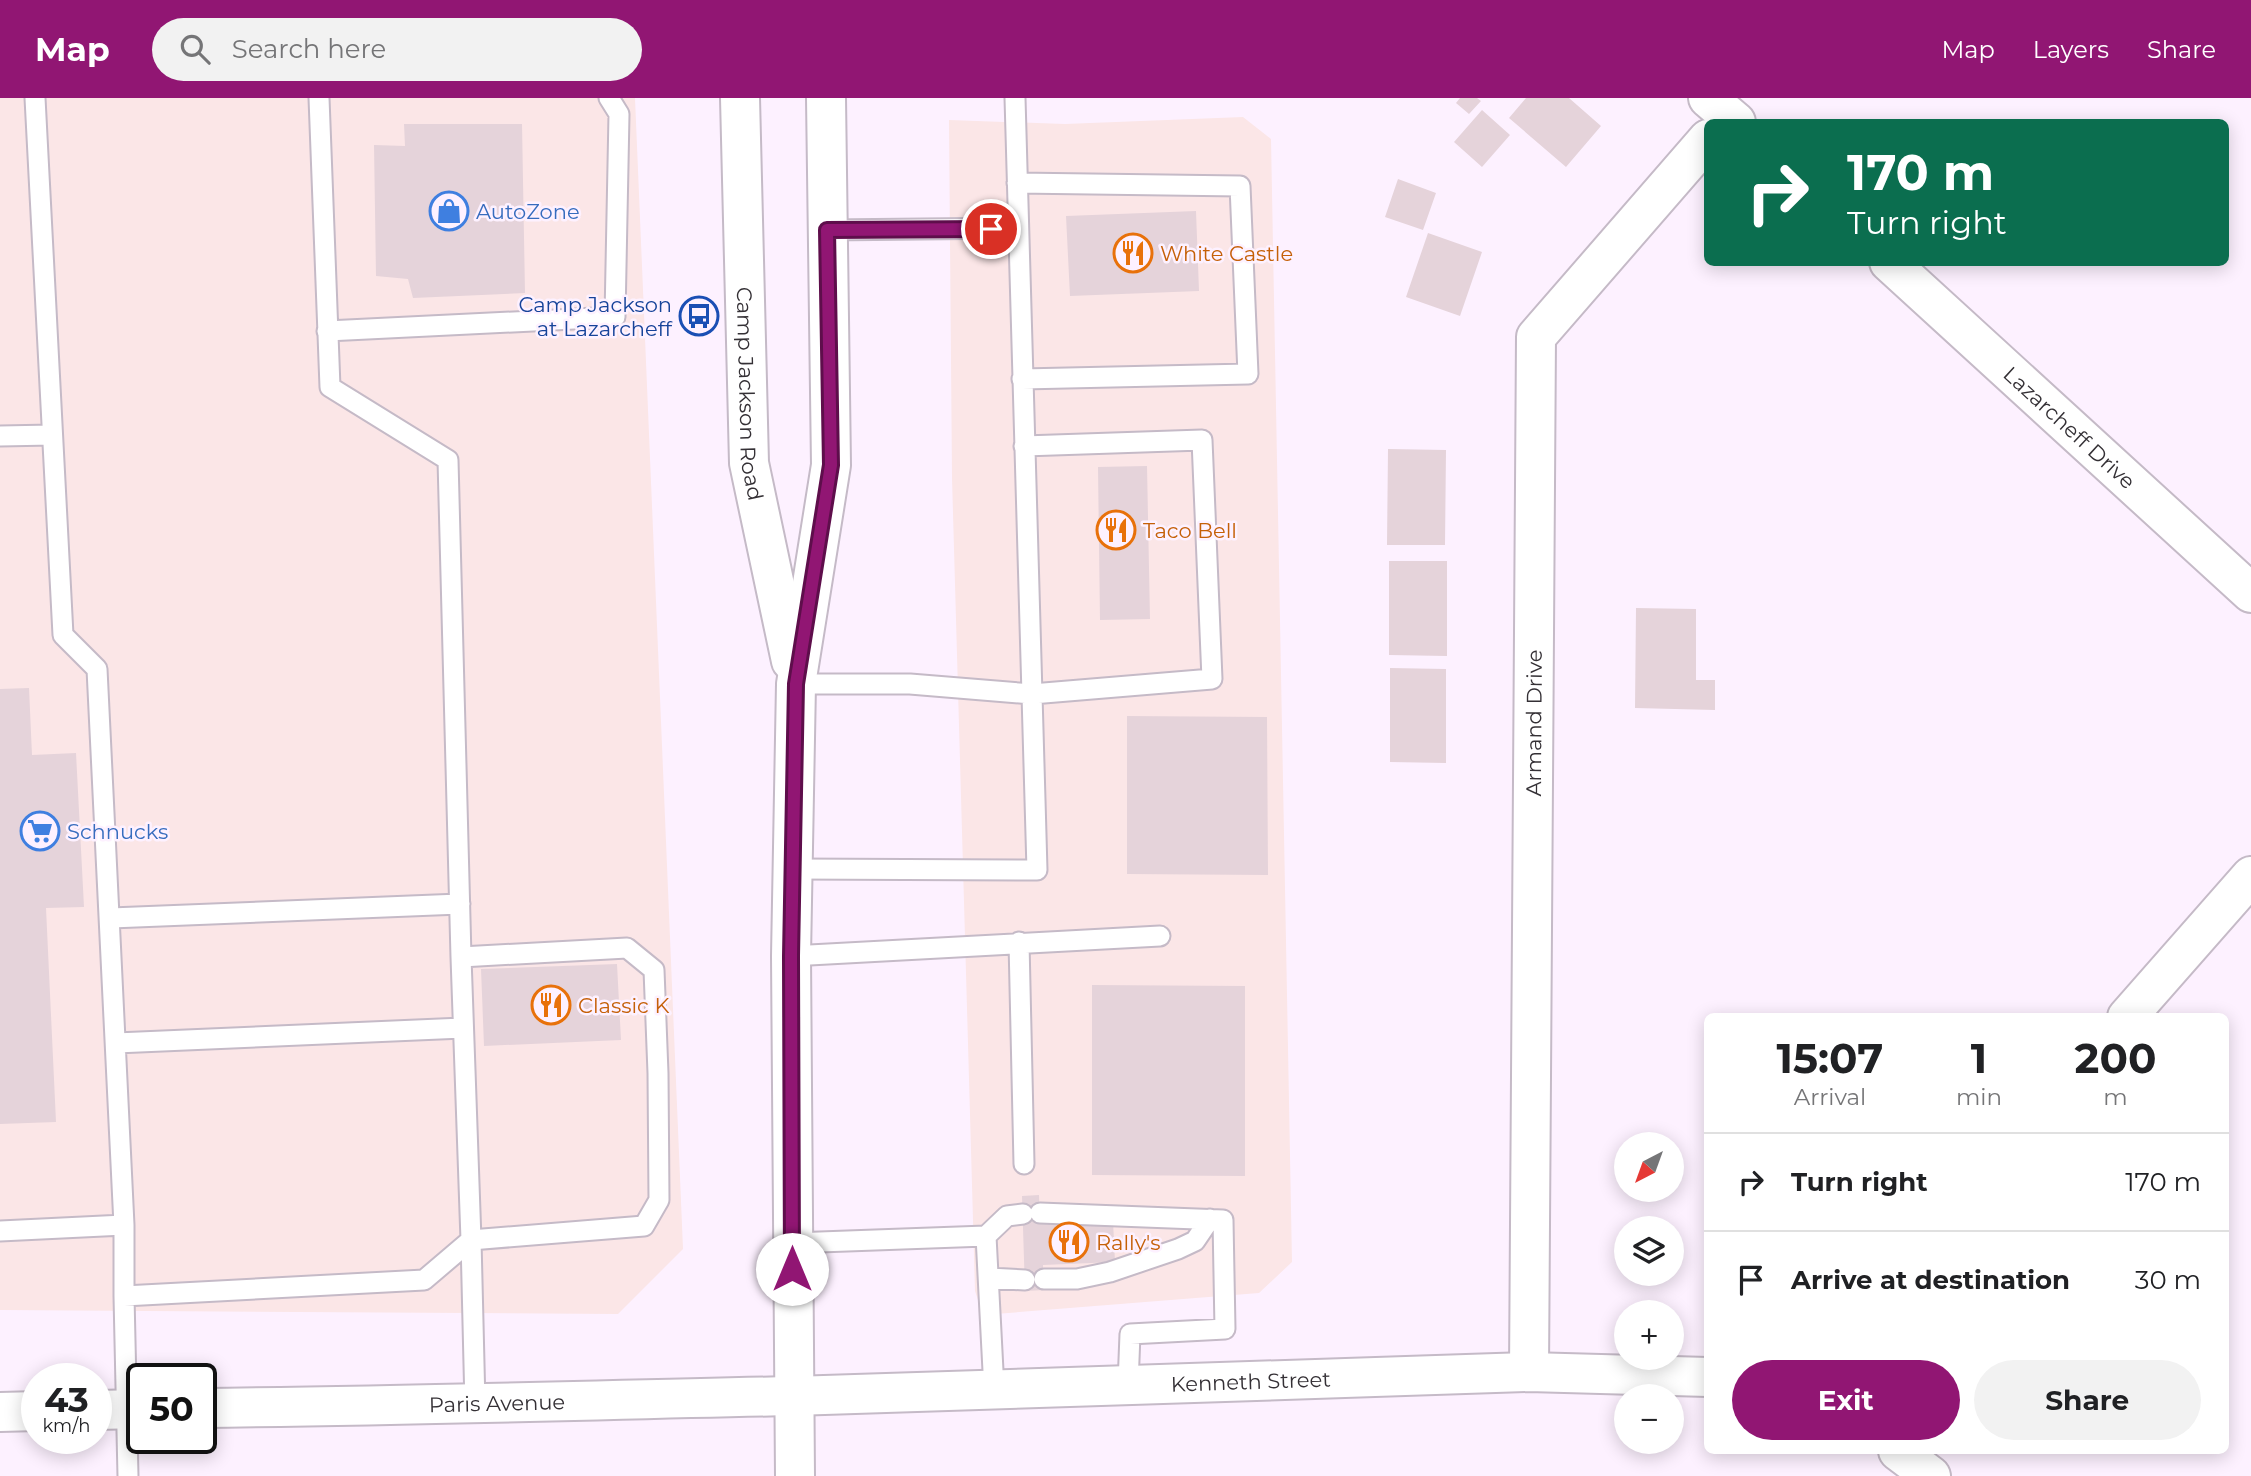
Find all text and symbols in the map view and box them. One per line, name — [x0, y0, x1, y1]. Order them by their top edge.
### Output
search box — [152, 18, 642, 81]
text: Map — [35, 29, 110, 69]
icon: search — [176, 30, 214, 68]
text: Search here — [232, 33, 386, 65]
text: Map — [1941, 35, 1995, 64]
text: Layers — [2033, 35, 2109, 64]
text: Share — [2147, 35, 2216, 64]
text: 170 m — [1847, 143, 1994, 202]
icon: right — [1732, 147, 1823, 238]
shop icon: AutoZone — [428, 190, 470, 232]
place label: AutoZone — [476, 199, 580, 224]
pin — [961, 199, 1021, 259]
text: Turn right — [1847, 203, 2007, 242]
icon: arrive — [972, 210, 1010, 248]
restaurant icon: White Castle — [1112, 232, 1154, 274]
place label: White Castle — [1160, 241, 1293, 266]
street label: Camp Jackson Road — [732, 287, 769, 503]
place label: Camp Jackson at Lazarcheff — [518, 292, 673, 341]
bus stop icon: Camp Jackson at Lazarcheff — [678, 295, 720, 337]
street label: Lazarcheff Drive — [1999, 361, 2141, 494]
restaurant icon: Taco Bell — [1095, 509, 1137, 551]
place label: Taco Bell — [1143, 518, 1237, 543]
street label: Armand Drive — [1520, 649, 1546, 797]
supermarket icon: Schnucks — [19, 810, 61, 852]
place label: Schnucks — [67, 819, 168, 844]
restaurant icon: Classic K — [530, 984, 572, 1026]
place label: Classic K — [578, 993, 669, 1018]
text: 15:07 — [1777, 1032, 1883, 1084]
text: 1 — [1971, 1032, 1987, 1084]
text: 200 — [2075, 1032, 2156, 1084]
text: Arrival — [1794, 1083, 1866, 1111]
text: min — [1956, 1083, 2002, 1111]
text: m — [2103, 1083, 2128, 1111]
north arrow — [1614, 1132, 1684, 1202]
map controls — [1614, 1132, 1684, 1454]
icon: right — [1732, 1163, 1770, 1201]
text: Turn right — [1791, 1166, 1927, 1198]
text: 170 m — [2125, 1166, 2201, 1198]
button: layers — [1614, 1216, 1684, 1286]
restaurant icon: Rally's — [1048, 1221, 1090, 1263]
place label: Rally's — [1096, 1230, 1161, 1255]
position arrow — [755, 1232, 829, 1306]
icon: arrive — [1732, 1261, 1770, 1299]
text: Arrive at destination — [1791, 1264, 2070, 1296]
text: 30 m — [2135, 1264, 2201, 1296]
button: + — [1614, 1300, 1684, 1370]
button: Exit — [1732, 1360, 1960, 1440]
button: Share — [1974, 1360, 2201, 1440]
speed limit sign: 50 — [126, 1363, 217, 1454]
street label: Kenneth Street — [1170, 1366, 1331, 1396]
text: 43 — [44, 1378, 89, 1421]
button: − — [1614, 1384, 1684, 1454]
street label: Paris Avenue — [429, 1389, 565, 1417]
text: km/h — [42, 1415, 91, 1437]

